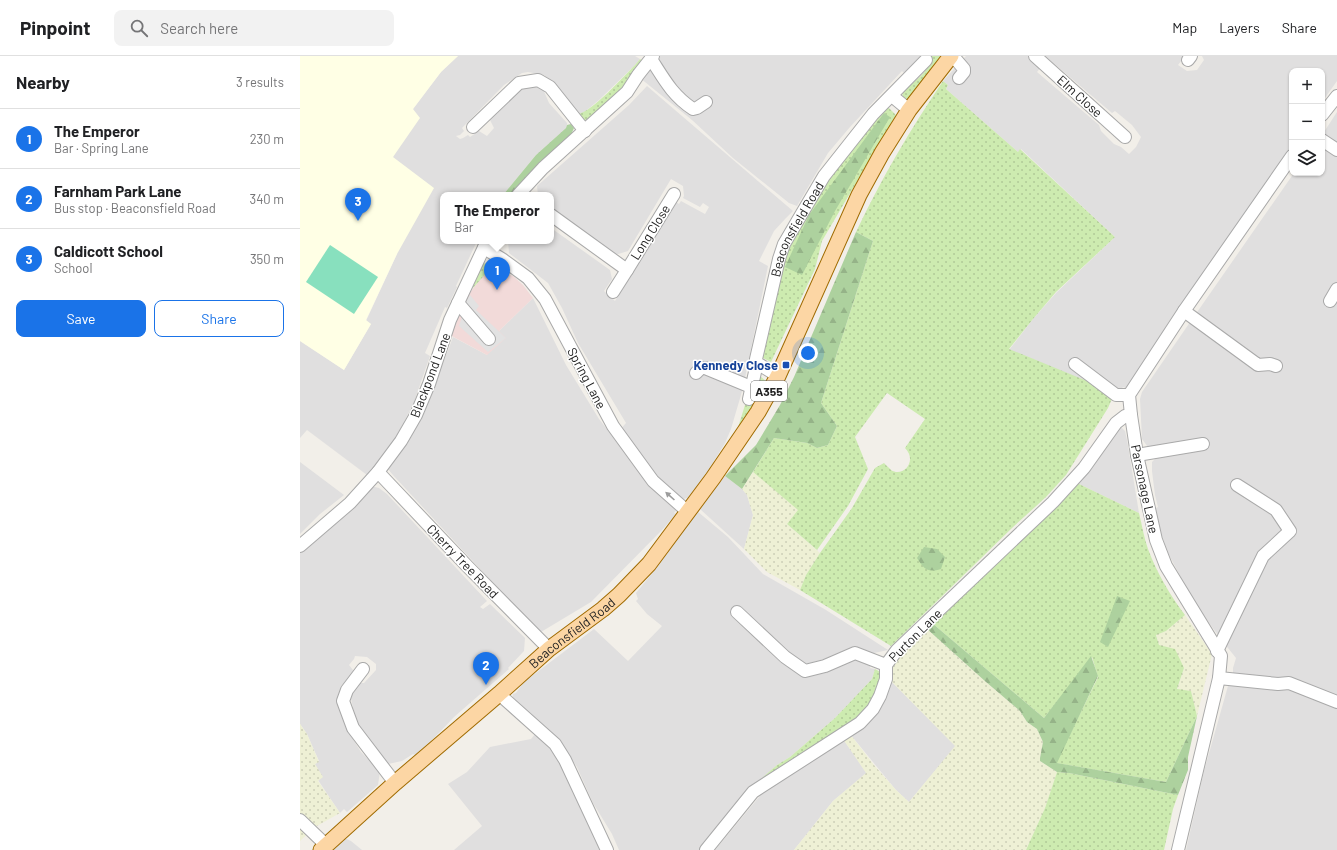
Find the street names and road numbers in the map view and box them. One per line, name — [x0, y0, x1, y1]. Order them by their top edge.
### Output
street label: Elm Close — [1054, 72, 1106, 121]
street label: Beaconsfield Road — [767, 178, 827, 278]
street label: Long Close — [627, 201, 673, 263]
street label: Blackpond Lane — [406, 330, 454, 420]
street label: Spring Lane — [564, 345, 610, 412]
road number: A355 — [751, 381, 787, 401]
street label: Parsonage Lane — [1128, 443, 1162, 535]
street label: Cherry Tree Road — [424, 521, 502, 601]
street label: Beaconsfield Road — [525, 594, 618, 671]
street label: Purton Lane — [885, 605, 945, 665]

